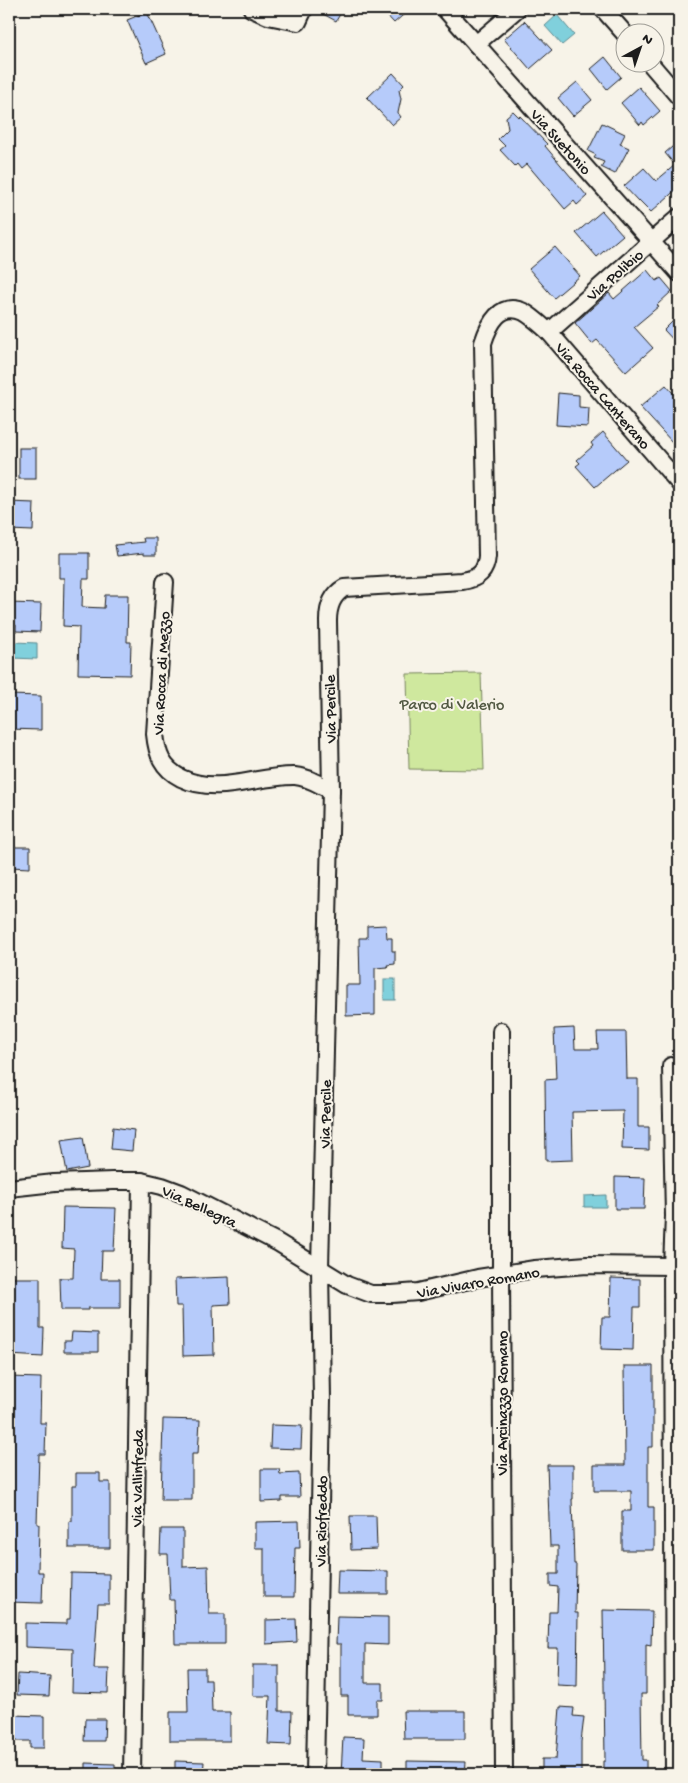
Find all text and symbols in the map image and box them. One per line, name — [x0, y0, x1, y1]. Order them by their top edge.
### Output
north arrow — [616, 22, 666, 72]
text: N — [638, 31, 656, 49]
street label: Via Svetonio — [524, 106, 594, 180]
street label: Via Polibio — [583, 247, 649, 307]
street label: Via Rocca Canterano — [549, 339, 653, 455]
street label: Via Rocca di Mezzo — [151, 611, 176, 736]
street label: Via Percile — [322, 674, 343, 744]
park label: Parco di Valerio — [399, 697, 504, 716]
street label: Via Percile — [317, 1079, 338, 1149]
street label: Via Bellegra — [157, 1182, 240, 1234]
street label: Via Vivaro Romano — [415, 1264, 541, 1305]
street label: Via Arcinazzo Romano — [495, 1331, 514, 1476]
street label: Via Vallinfreda — [129, 1428, 150, 1528]
street label: Via Riofreddo — [313, 1475, 334, 1568]

